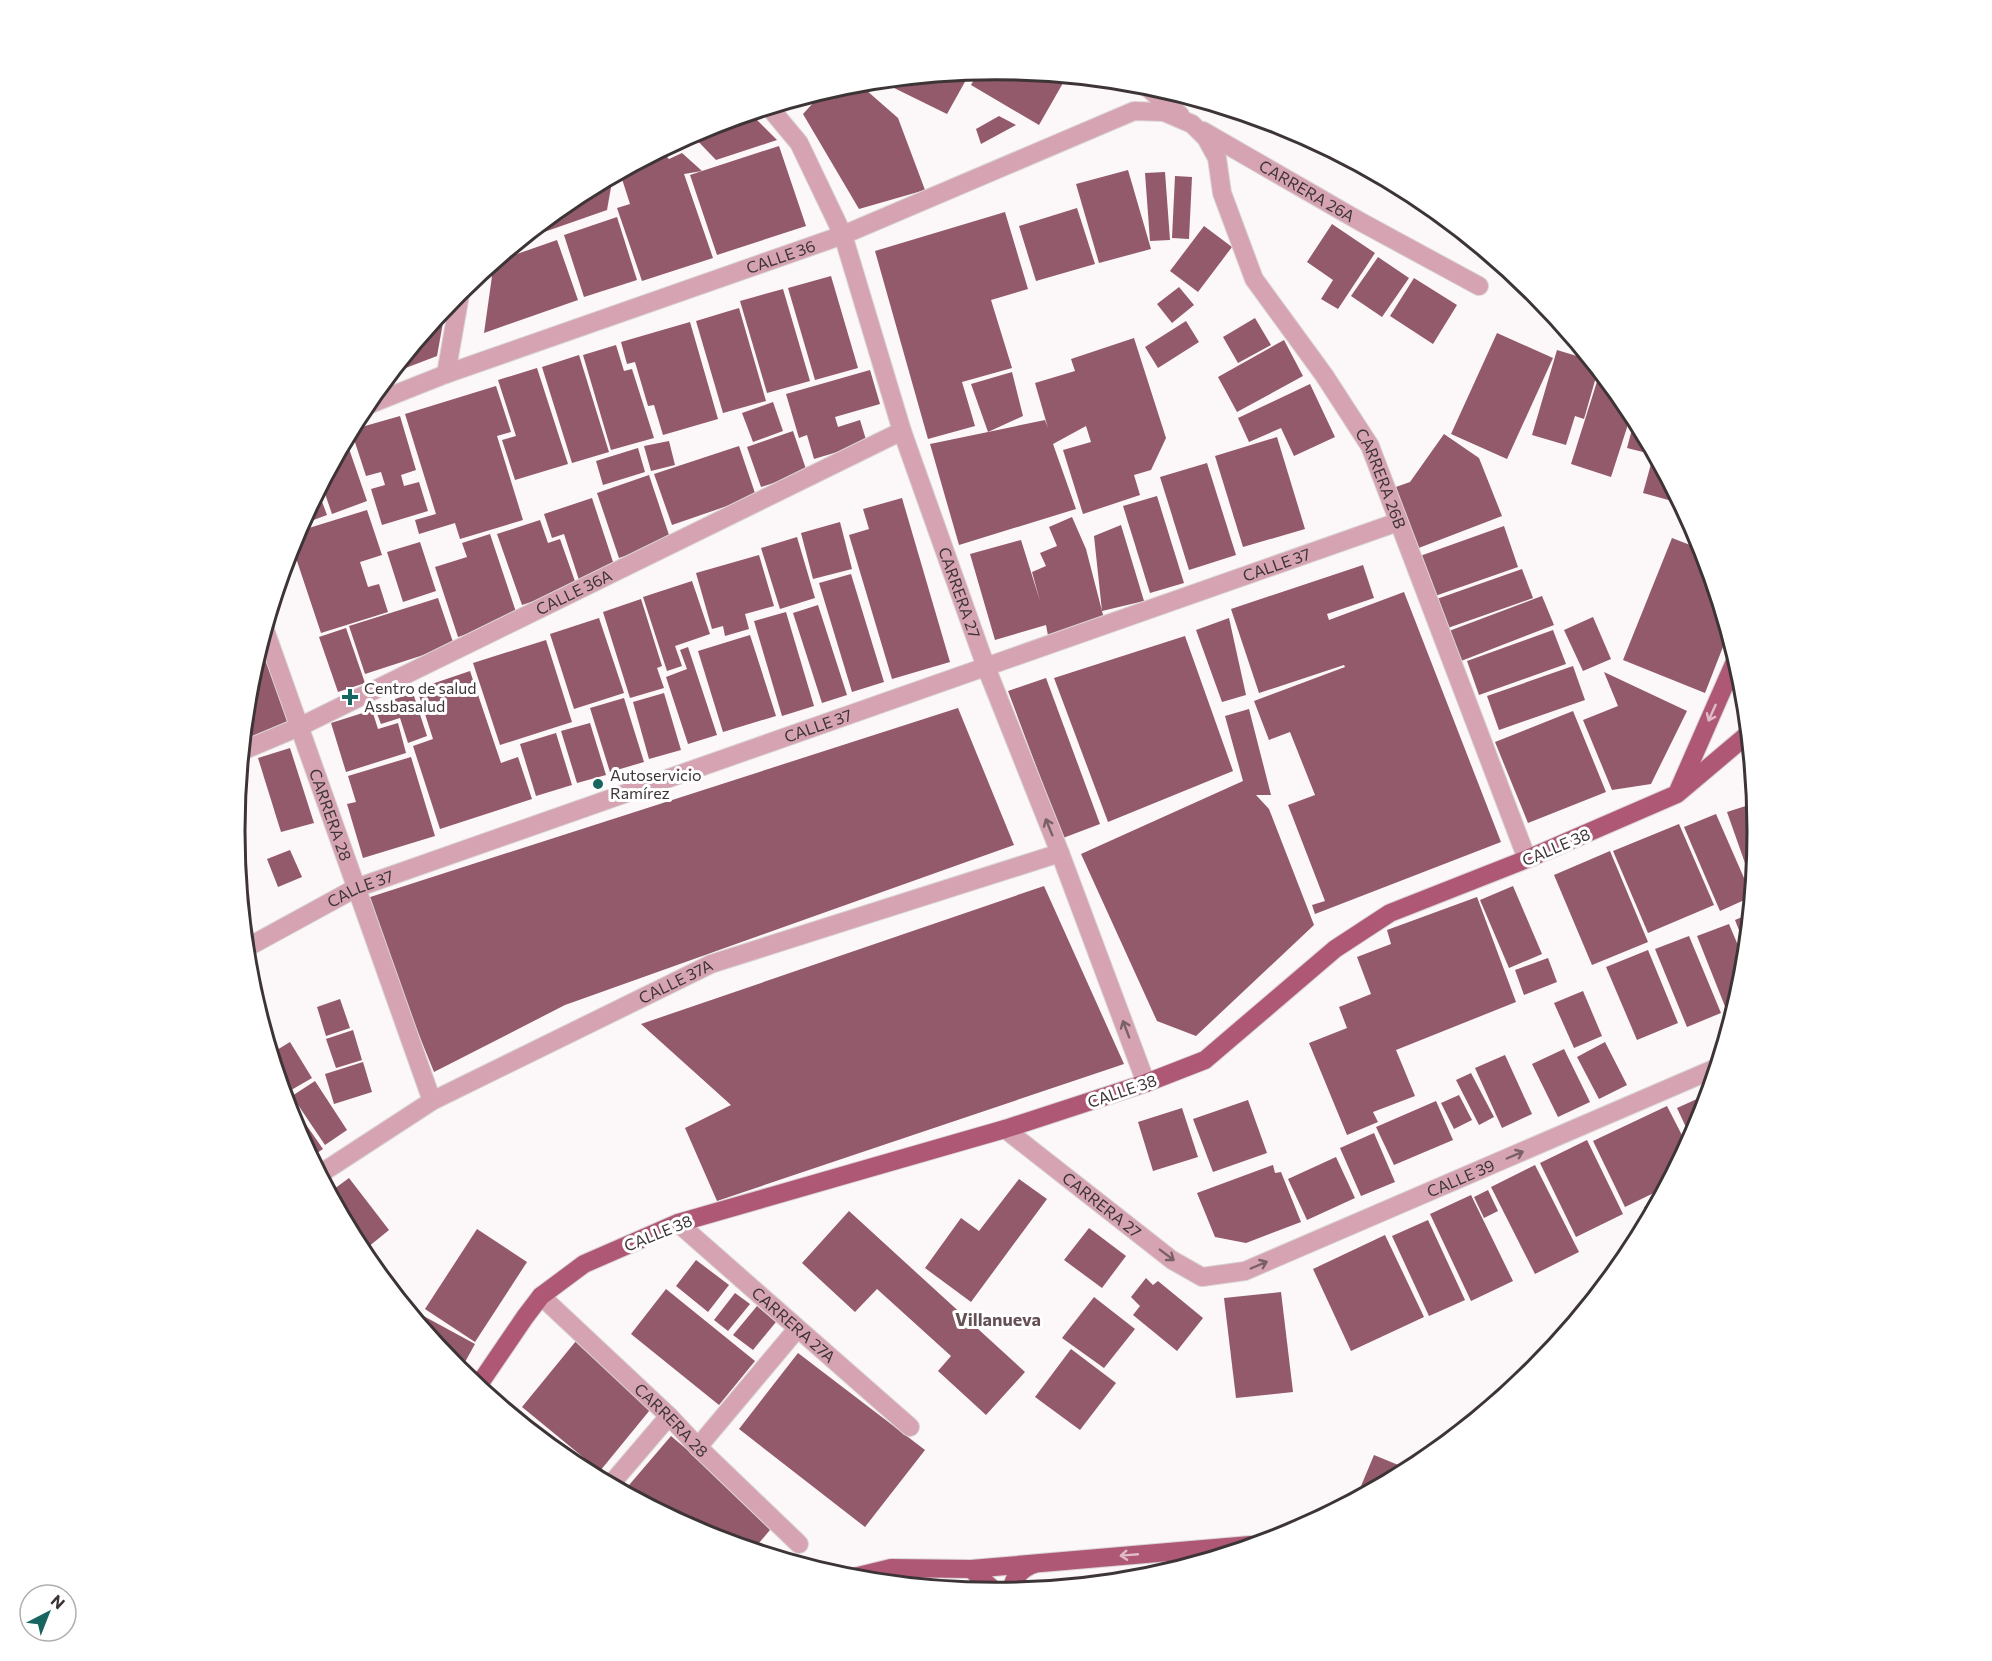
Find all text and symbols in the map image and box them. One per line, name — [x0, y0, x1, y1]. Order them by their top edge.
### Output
street label: CARRERA 26A — [1256, 156, 1358, 225]
street label: CALLE 36 — [744, 235, 818, 277]
street label: CARRERA 26B — [1352, 424, 1410, 531]
street label: CARRERA 27 — [935, 544, 985, 640]
street label: CALLE 37 — [1240, 544, 1313, 585]
street label: CALLE 36A — [532, 565, 615, 618]
place label: Centro de salud Assbasalud — [364, 678, 477, 715]
marker: Centro de salud Assbasalud — [341, 688, 359, 706]
one-way arrow — [1706, 703, 1718, 721]
street label: CALLE 37 — [781, 705, 854, 746]
place label: Autoservicio Ramírez — [610, 765, 702, 802]
street label: CARRERA 28 — [306, 766, 356, 863]
marker: Autoservicio Ramírez — [591, 777, 605, 791]
one-way arrow — [1043, 818, 1054, 836]
street label: CALLE 38 — [1519, 824, 1593, 869]
street label: CALLE 37 — [324, 866, 396, 911]
street label: CALLE 37A — [635, 955, 715, 1007]
one-way arrow — [1120, 1020, 1131, 1038]
street label: CALLE 38 — [1085, 1070, 1159, 1111]
one-way arrow — [1506, 1148, 1524, 1159]
street label: CALLE 39 — [1424, 1155, 1497, 1201]
street label: CARRERA 27 — [1059, 1168, 1145, 1241]
street label: CALLE 38 — [621, 1210, 695, 1255]
one-way arrow — [1159, 1248, 1175, 1261]
one-way arrow — [1249, 1259, 1267, 1270]
street label: CARRERA 27A — [748, 1283, 840, 1366]
district label: Villanueva — [955, 1308, 1041, 1330]
street label: CARRERA 28 — [631, 1379, 712, 1461]
one-way arrow — [1120, 1550, 1140, 1561]
north arrow — [18, 1583, 78, 1643]
text: N — [48, 1590, 69, 1613]

